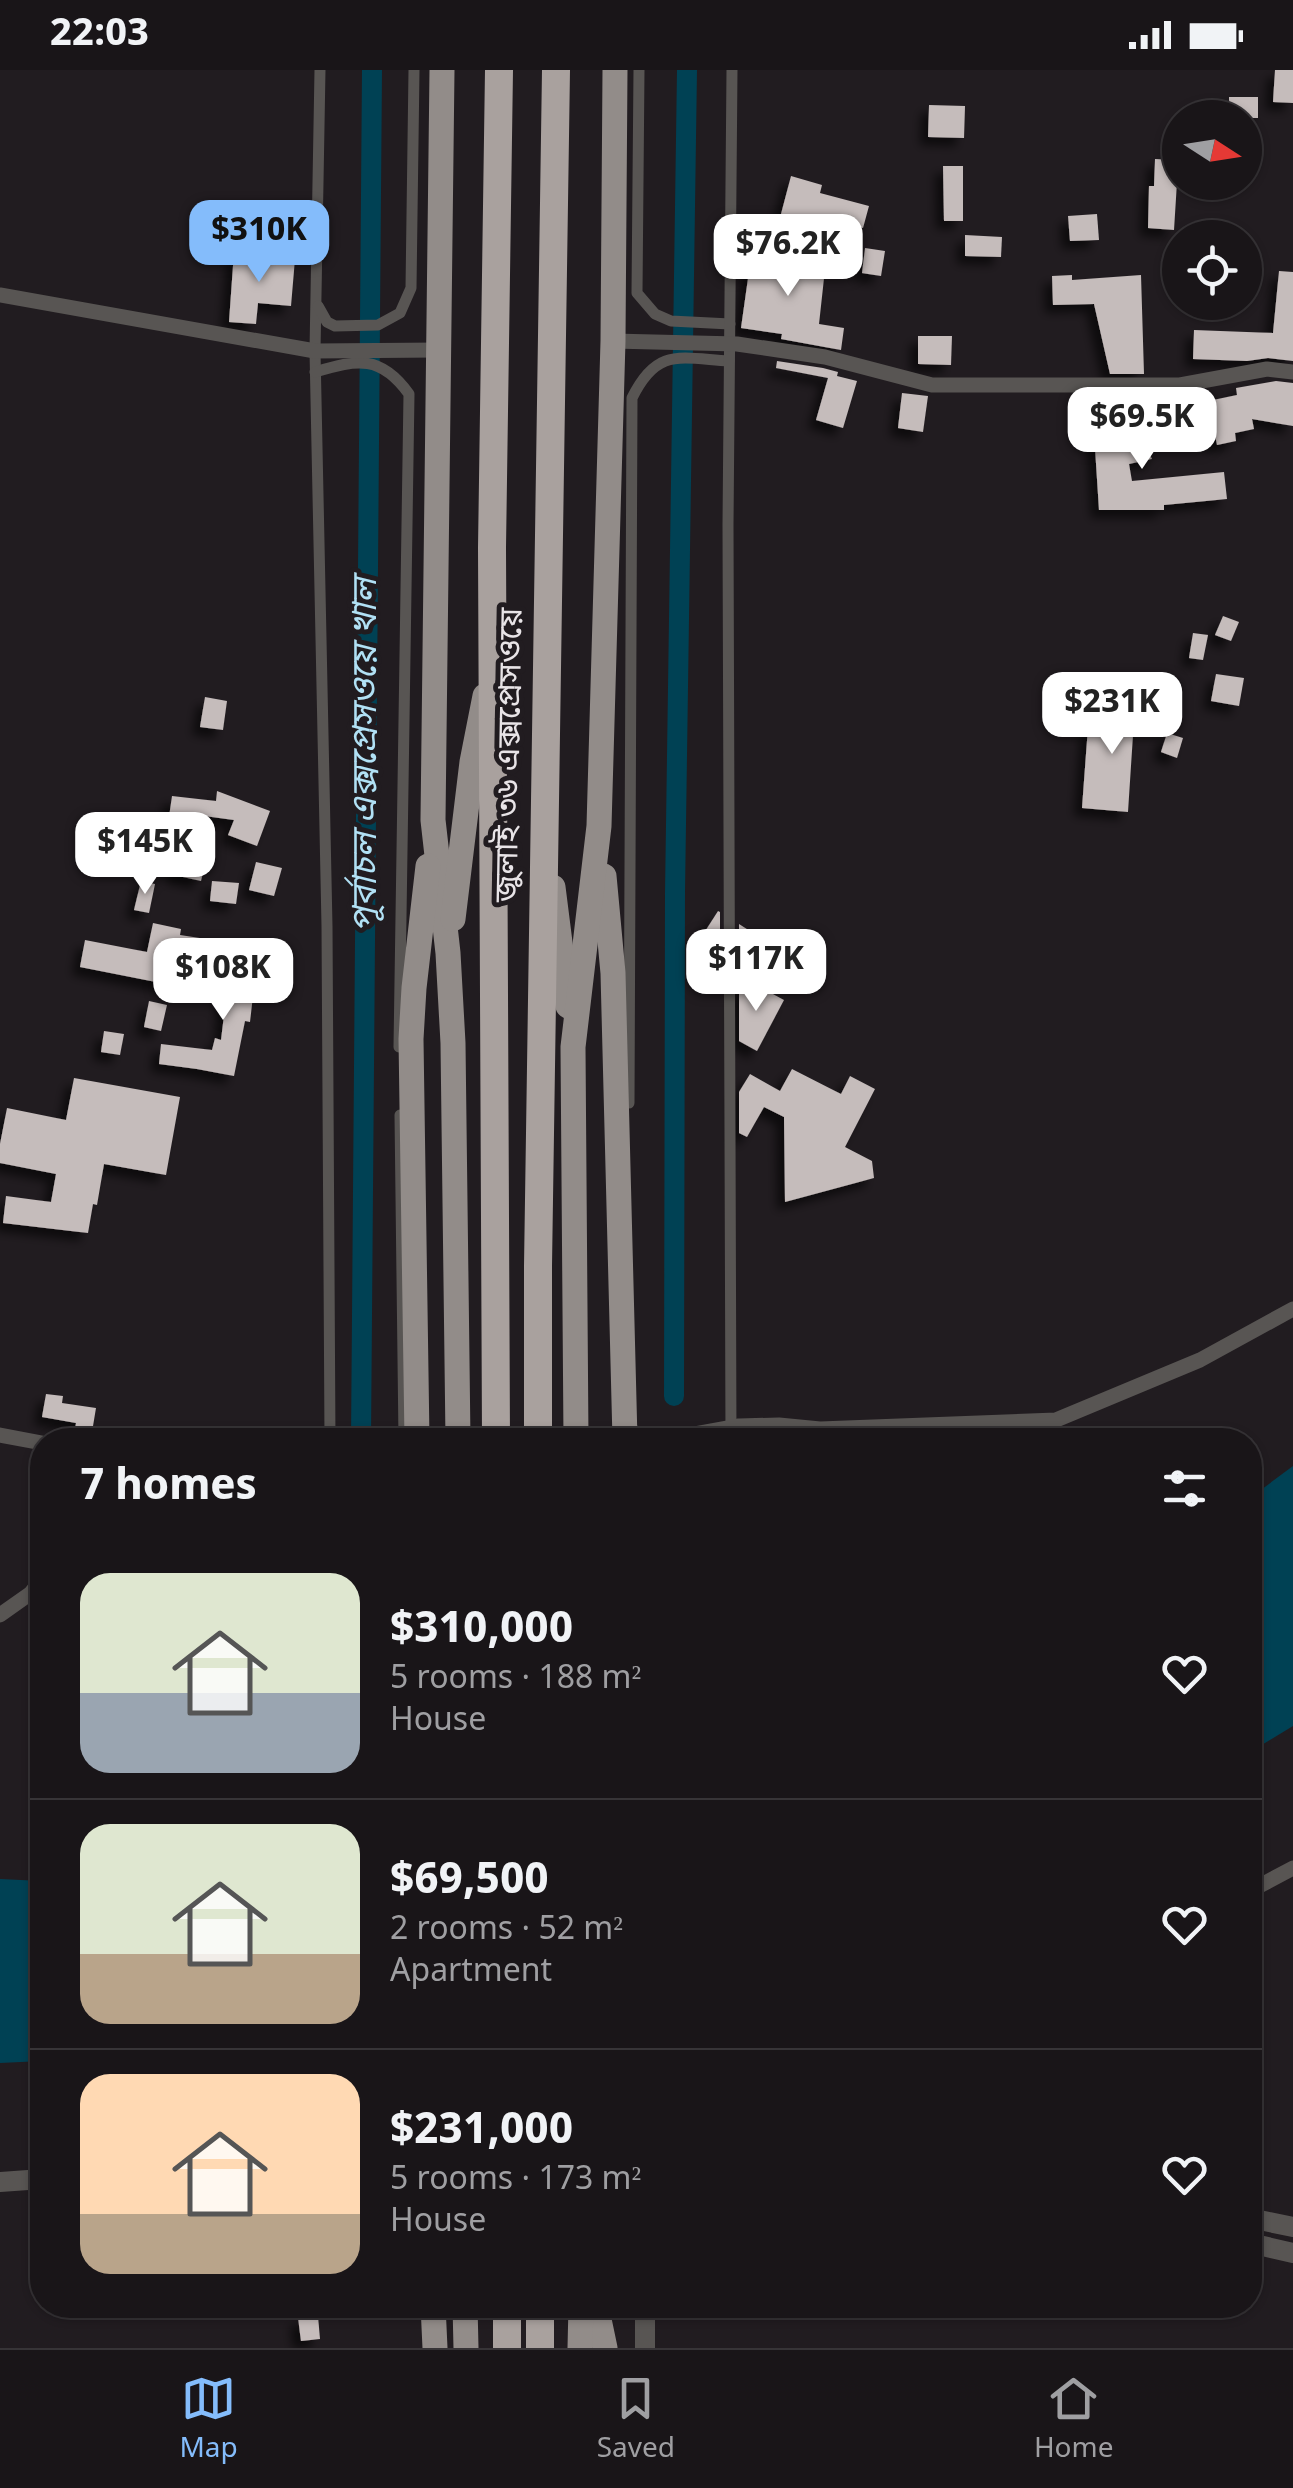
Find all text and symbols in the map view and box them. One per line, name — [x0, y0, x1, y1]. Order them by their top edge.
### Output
text: 22:03 — [50, 10, 149, 61]
north arrow — [1162, 100, 1262, 200]
map controls — [1162, 100, 1262, 320]
pin: $310K — [189, 200, 329, 285]
text: $310K — [211, 211, 307, 253]
pin: $76.2K — [707, 214, 869, 299]
button: locate — [1162, 220, 1262, 320]
text: $76.2K — [736, 225, 840, 267]
pin: $69.5K — [1061, 387, 1223, 472]
text: $69.5K — [1090, 398, 1194, 440]
water label: পূর্বাচল এক্সপ্রেসওয়ে খাল — [343, 571, 390, 932]
street label: জুলাই ৩৬ এক্সপ্রেসওয়ে — [487, 607, 535, 903]
pin: $231K — [1042, 672, 1182, 757]
text: $231K — [1064, 683, 1160, 725]
pin: $145K — [75, 812, 215, 897]
text: $145K — [97, 823, 193, 865]
pin: $117K — [686, 929, 826, 1014]
pin: $108K — [153, 938, 293, 1023]
text: $117K — [708, 940, 804, 982]
text: $108K — [175, 949, 271, 991]
text: 7 homes — [80, 1460, 257, 1516]
icon: filters — [1157, 1461, 1212, 1516]
text: $310,000 — [390, 1603, 573, 1659]
icon: home — [160, 1613, 280, 1733]
icon: heart — [1157, 1646, 1212, 1701]
text: 5 rooms · 188 m² — [390, 1659, 641, 1701]
text: House — [390, 1701, 486, 1743]
text: $69,500 — [390, 1854, 549, 1910]
icon: home — [160, 1864, 280, 1984]
icon: heart — [1157, 1897, 1212, 1952]
text: 2 rooms · 52 m² — [390, 1910, 623, 1952]
text: Apartment — [390, 1952, 552, 1994]
text: $231,000 — [390, 2104, 573, 2160]
icon: home — [160, 2114, 280, 2234]
icon: heart — [1157, 2147, 1212, 2202]
text: 5 rooms · 173 m² — [390, 2160, 641, 2202]
text: House — [390, 2202, 486, 2244]
tab: Map — [179, 2371, 238, 2468]
tab: Saved — [597, 2371, 675, 2468]
tab: Home — [1034, 2371, 1114, 2468]

